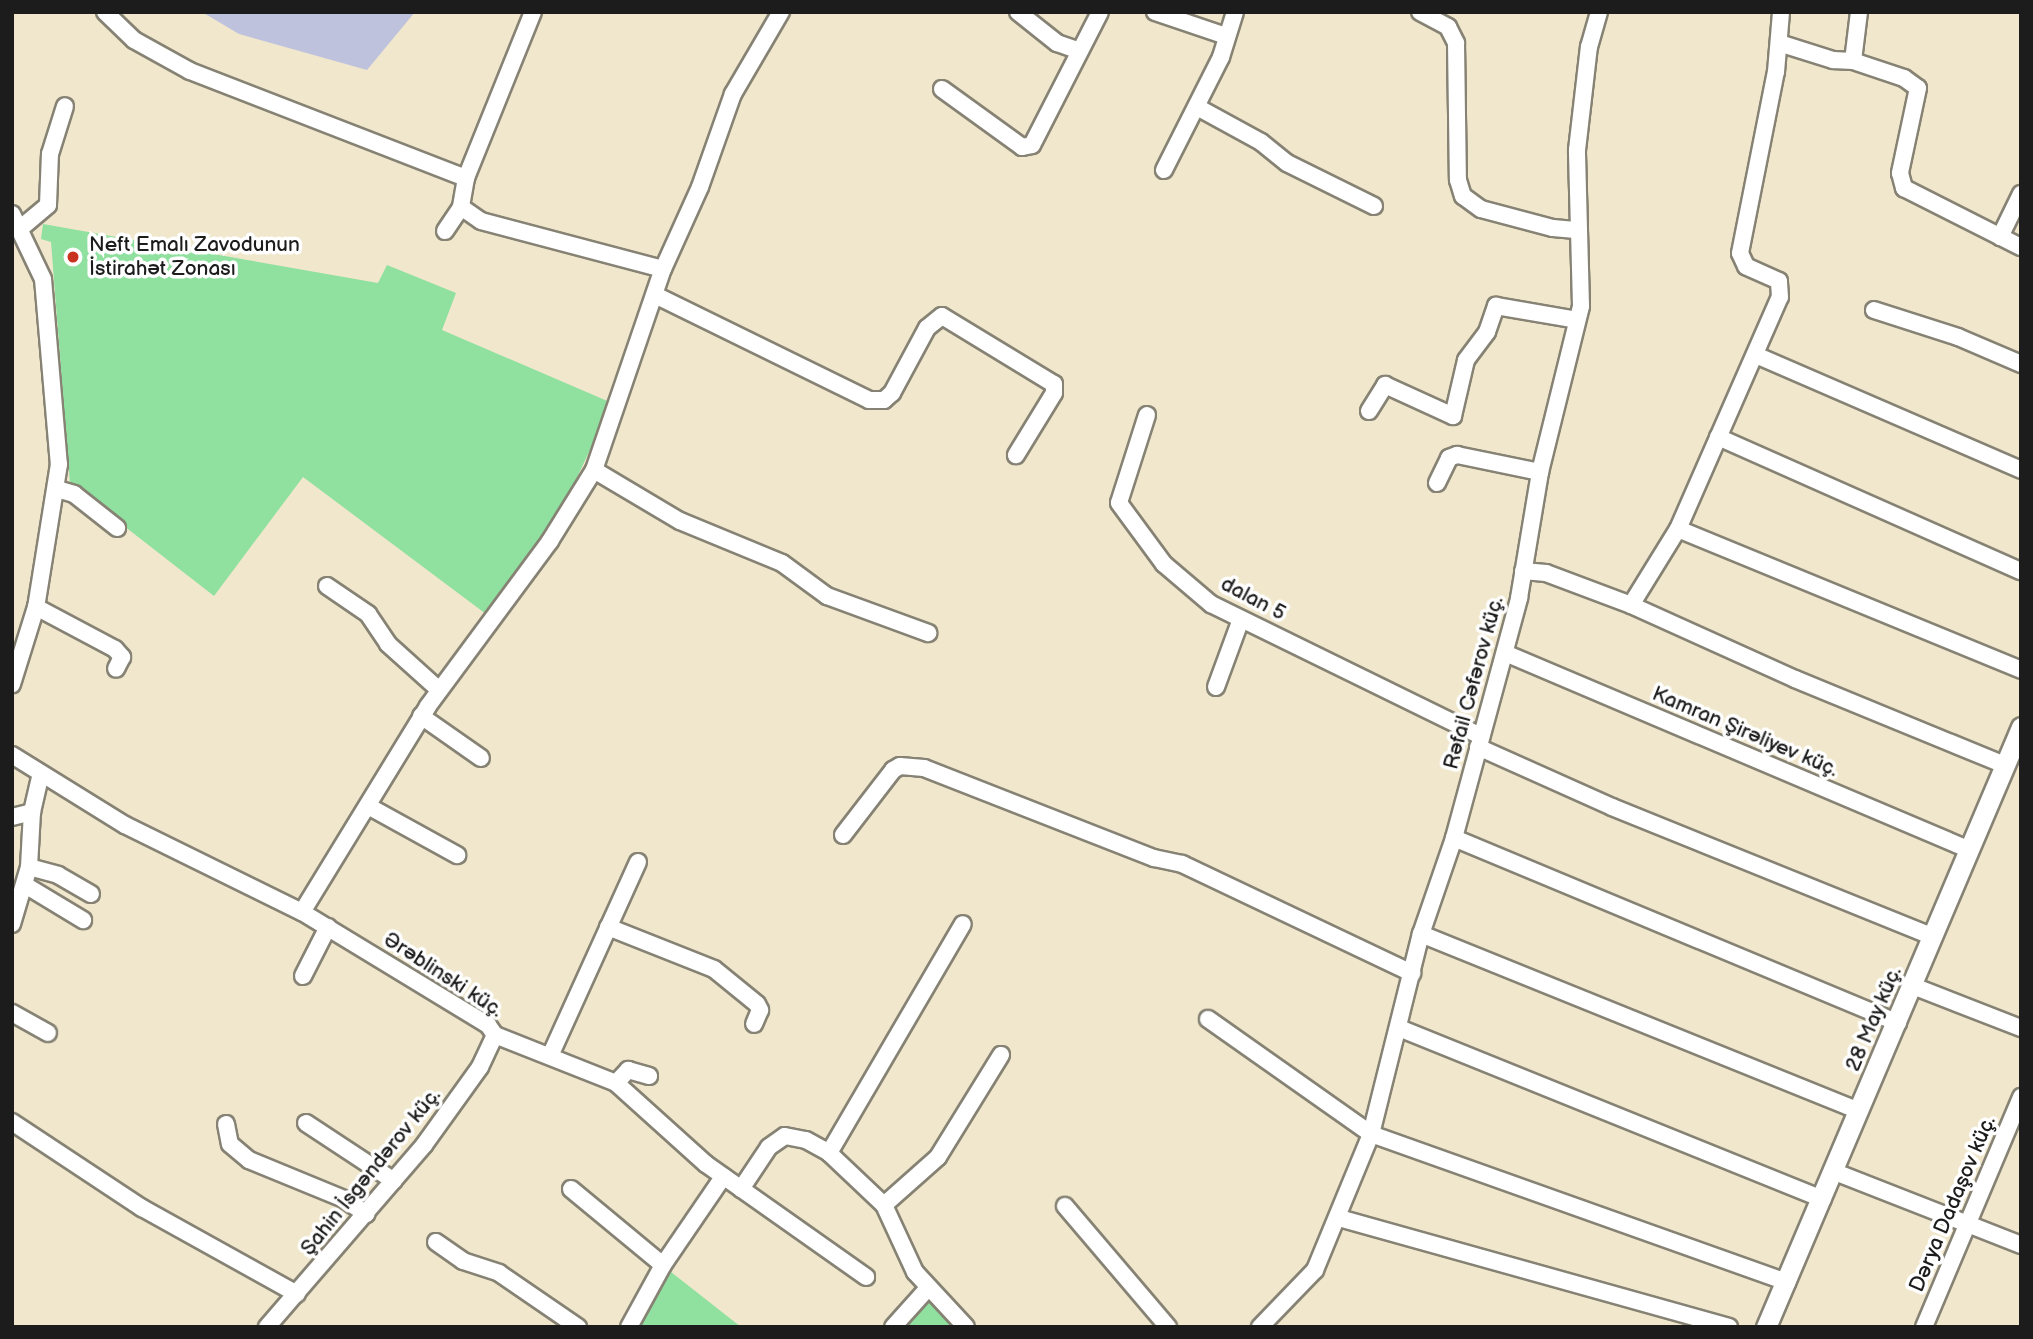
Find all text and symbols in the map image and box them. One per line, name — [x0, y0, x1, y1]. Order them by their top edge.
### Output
place label: Neft Emalı Zavodunun İstirahət Zonası — [89, 232, 300, 282]
marker: Neft Emalı Zavodunun İstirahət Zonası — [63, 247, 83, 267]
street label: dalan 5 — [1216, 571, 1290, 627]
street label: Rəfail Cəfərov küç. — [1439, 594, 1509, 772]
street label: Kamran Şirəliyev küç. — [1648, 681, 1842, 783]
street label: Ərəblinski küç. — [379, 927, 507, 1023]
street label: 28 May küç. — [1840, 962, 1908, 1076]
street label: Şahin İsgəndərov küç. — [296, 1083, 446, 1261]
street label: Dərya Dadaşov küç. — [1904, 1112, 2002, 1296]

